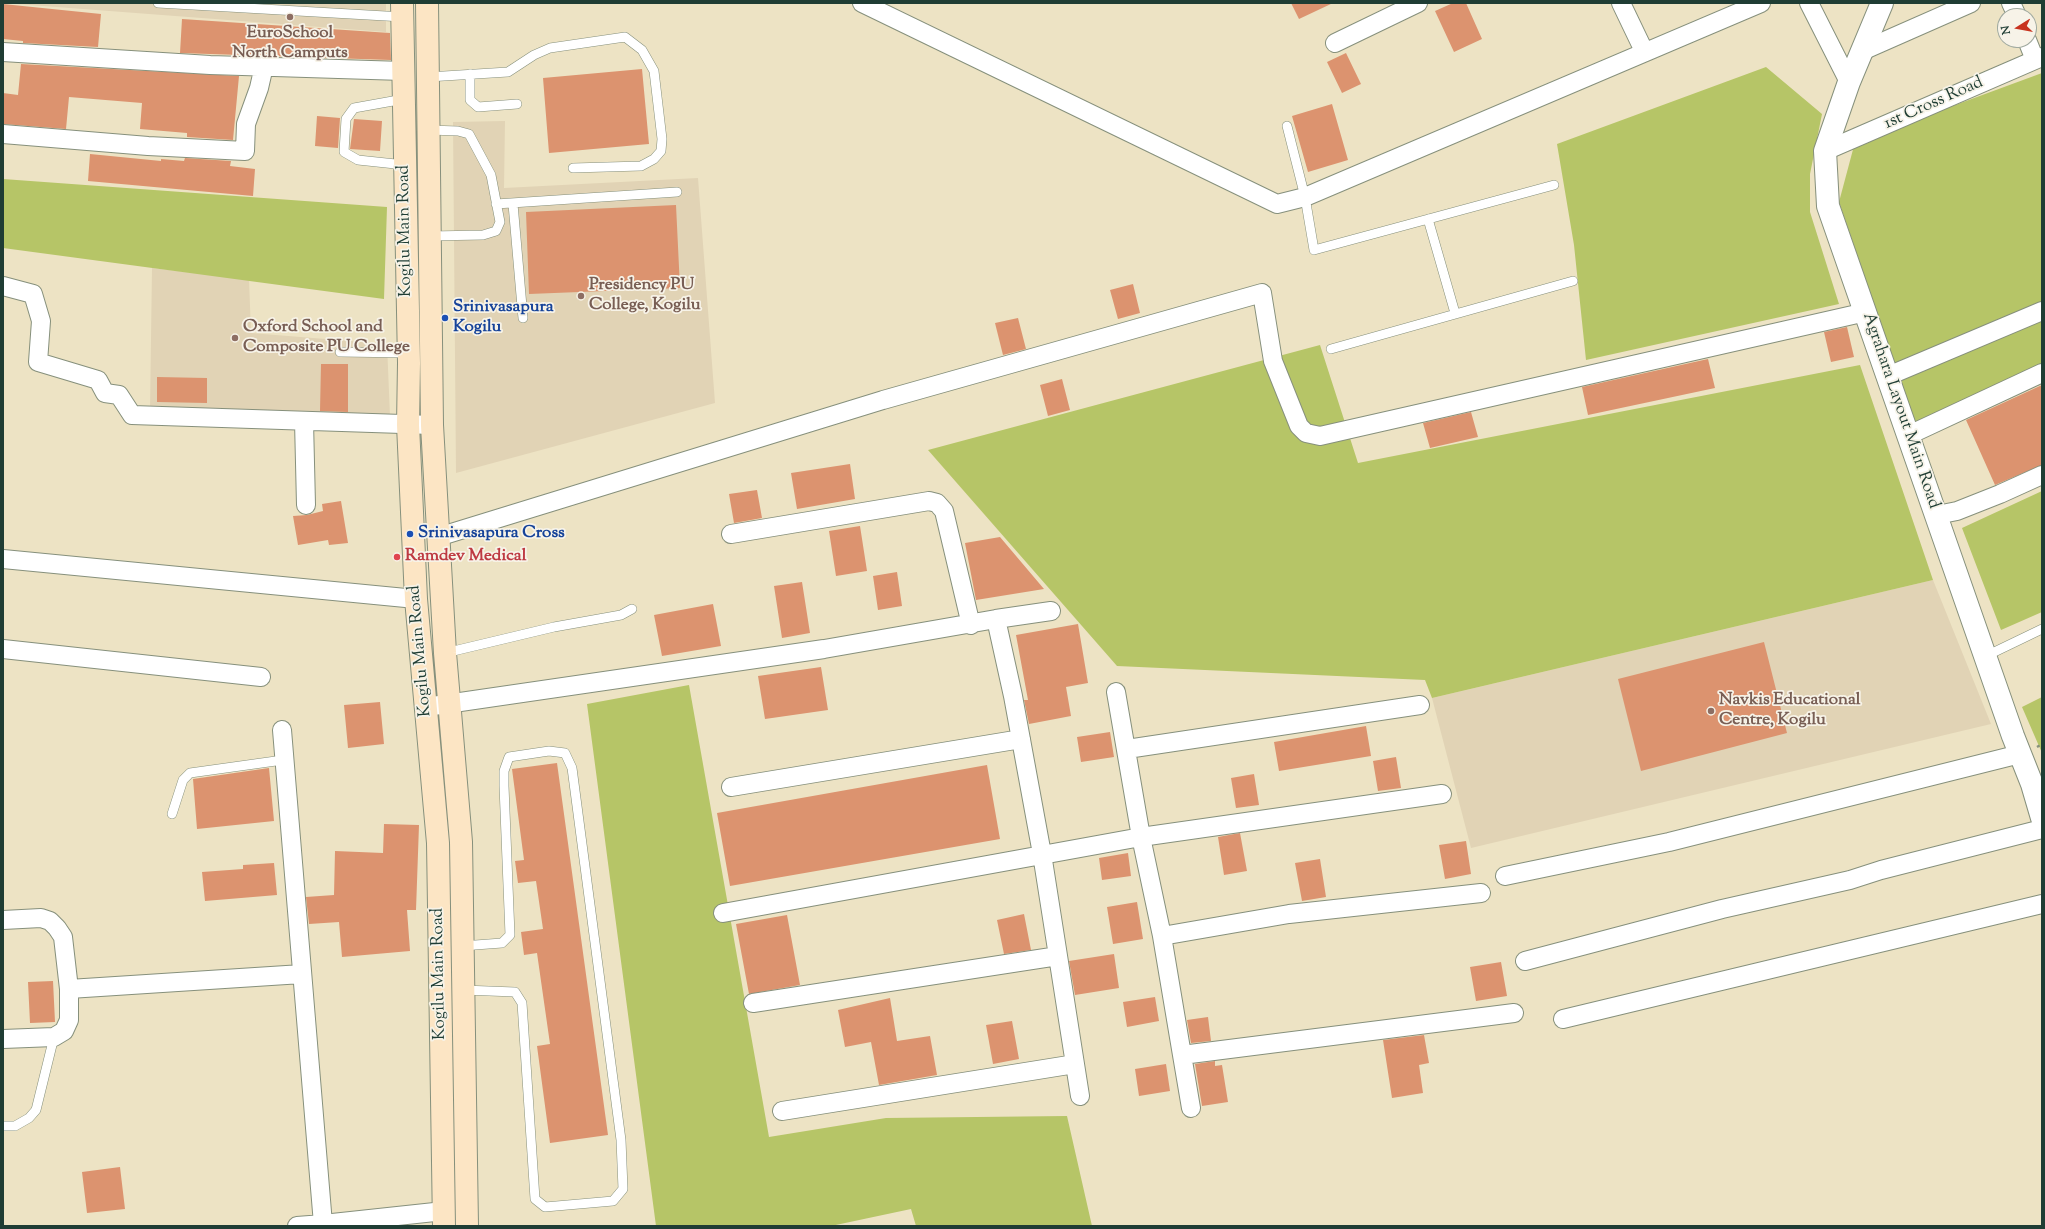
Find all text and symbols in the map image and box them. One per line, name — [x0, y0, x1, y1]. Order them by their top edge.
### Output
north arrow — [1997, 8, 2037, 48]
marker: EuroSchool North Camputs — [285, 12, 295, 22]
place label: EuroSchool North Camputs — [232, 24, 348, 64]
text: N — [1998, 24, 2015, 36]
street label: 1st Cross Road — [1881, 73, 1987, 135]
street label: Kogilu Main Road — [395, 165, 417, 297]
place label: Presidency PU College, Kogilu — [589, 276, 701, 316]
marker: Presidency PU College, Kogilu — [576, 291, 586, 301]
place label: Srinivasapura Kogilu — [453, 298, 554, 338]
street label: Agrahara Layout Main Road — [1857, 310, 1943, 512]
marker: Srinivasapura Kogilu — [440, 313, 450, 323]
place label: Oxford School and Composite PU College — [243, 318, 410, 358]
marker: Oxford School and Composite PU College — [230, 333, 240, 343]
place label: Srinivasapura Cross — [418, 524, 565, 544]
marker: Srinivasapura Cross — [405, 529, 415, 539]
place label: Ramdev Medical — [405, 547, 526, 567]
marker: Ramdev Medical — [392, 552, 402, 562]
street label: Kogilu Main Road — [405, 584, 437, 718]
place label: Navkis Educational Centre, Kogilu — [1719, 691, 1861, 731]
marker: Navkis Educational Centre, Kogilu — [1706, 706, 1716, 716]
street label: Kogilu Main Road — [429, 908, 451, 1040]

